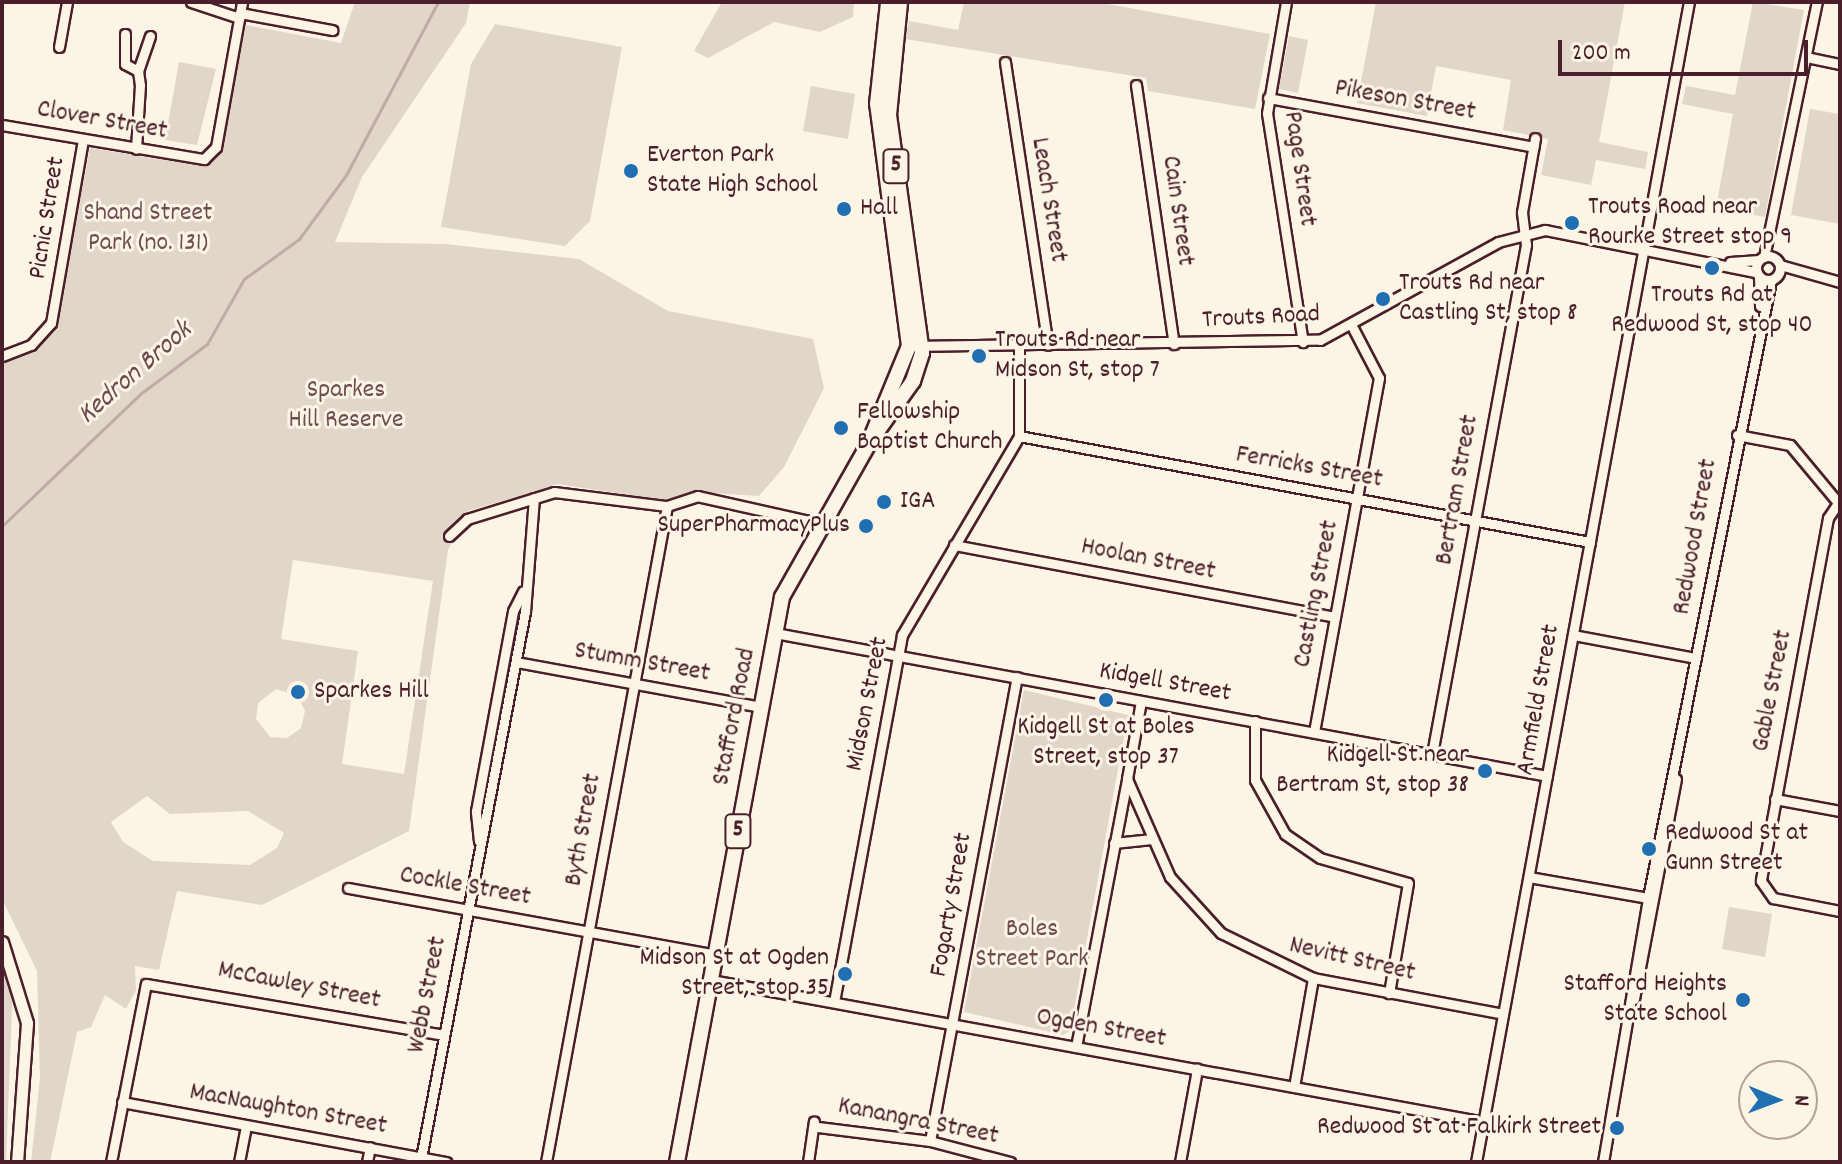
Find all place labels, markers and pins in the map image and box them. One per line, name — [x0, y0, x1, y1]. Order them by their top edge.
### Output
place label: Everton Park State High School — [647, 140, 818, 202]
marker: Everton Park State High School — [622, 162, 640, 180]
place label: Trouts Road near Rourke Street stop 9 — [1588, 192, 1792, 254]
place label: Hall — [860, 193, 898, 225]
marker: Hall — [835, 200, 853, 218]
marker: Trouts Road near Rourke Street stop 9 — [1563, 214, 1581, 232]
marker: Trouts Rd at Redwood St, stop 40 — [1703, 259, 1721, 277]
place label: Trouts Rd near Castling St, stop 8 — [1399, 268, 1577, 330]
place label: Trouts Rd at Redwood St, stop 40 — [1611, 280, 1813, 342]
marker: Trouts Rd near Castling St, stop 8 — [1374, 290, 1392, 308]
place label: Trouts Rd near Midson St, stop 7 — [995, 325, 1160, 386]
marker: Trouts Rd near Midson St, stop 7 — [970, 347, 988, 365]
place label: Fellowship Baptist Church — [857, 397, 1002, 458]
marker: Fellowship Baptist Church — [832, 419, 850, 437]
place label: IGA — [900, 486, 935, 518]
marker: IGA — [875, 493, 893, 511]
place label: SuperPharmacyPlus — [658, 510, 850, 542]
marker: SuperPharmacyPlus — [857, 517, 875, 535]
place label: Sparkes Hill — [314, 676, 429, 708]
marker: Sparkes Hill — [289, 683, 307, 701]
marker: Kidgell St at Boles Street, stop 37 — [1097, 691, 1115, 709]
place label: Kidgell St at Boles Street, stop 37 — [1017, 712, 1195, 774]
place label: Kidgell St near Bertram St, stop 38 — [1276, 740, 1469, 802]
marker: Kidgell St near Bertram St, stop 38 — [1476, 762, 1494, 780]
place label: Redwood St at Gunn Street — [1665, 818, 1808, 880]
marker: Redwood St at Gunn Street — [1640, 840, 1658, 858]
place label: Midson St at Ogden Street, stop 35 — [640, 943, 829, 1004]
marker: Midson St at Ogden Street, stop 35 — [836, 965, 854, 983]
place label: Stafford Heights State School — [1563, 969, 1727, 1030]
marker: Stafford Heights State School — [1734, 991, 1752, 1009]
place label: Redwood St at Falkirk Street — [1317, 1112, 1601, 1144]
marker: Redwood St at Falkirk Street — [1608, 1119, 1626, 1137]

